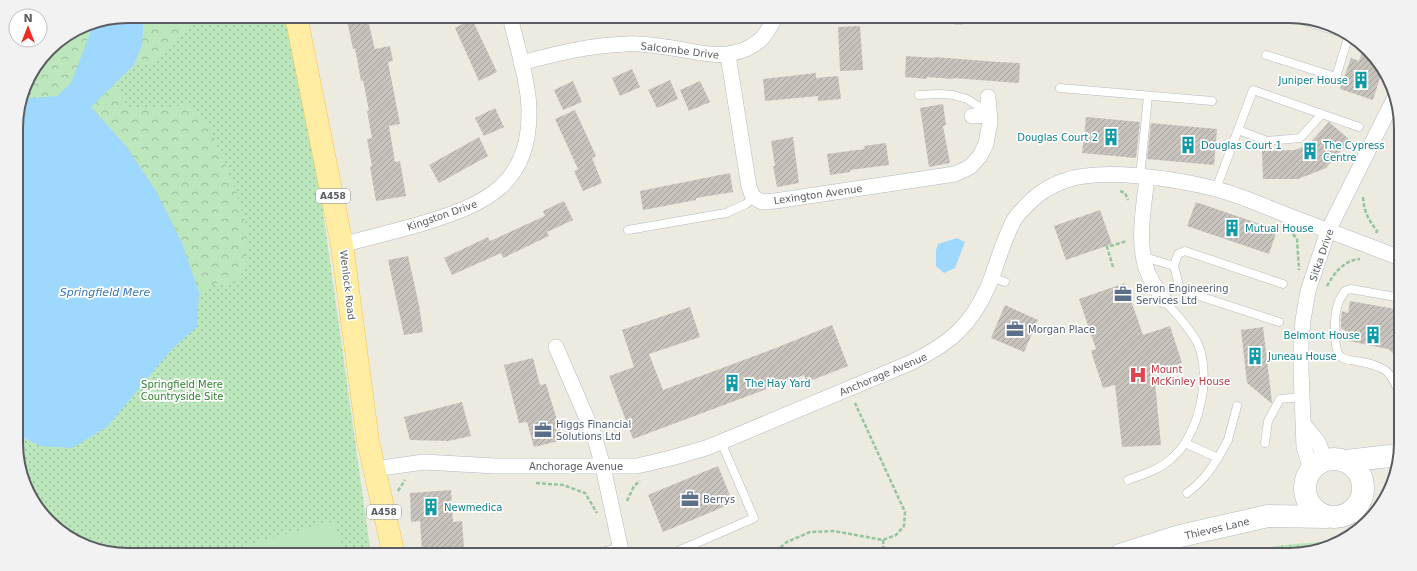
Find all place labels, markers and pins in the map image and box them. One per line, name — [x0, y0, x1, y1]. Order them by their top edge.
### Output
building icon: Juniper House — [1351, 70, 1371, 90]
place label: Juniper House — [1277, 75, 1348, 86]
building icon: Douglas Court 2 — [1101, 127, 1121, 147]
place label: Douglas Court 2 — [1017, 132, 1098, 143]
building icon: Douglas Court 1 — [1178, 135, 1198, 155]
place label: Douglas Court 1 — [1201, 140, 1282, 151]
place label: The Cypress Centre — [1322, 140, 1385, 163]
building icon: The Cypress Centre — [1300, 141, 1320, 161]
building icon: Mutual House — [1222, 218, 1242, 238]
place label: Mutual House — [1245, 223, 1314, 234]
place label: Beron Engineering Services Ltd — [1136, 283, 1229, 306]
office icon: Beron Engineering Services Ltd — [1113, 284, 1133, 304]
office icon: Morgan Place — [1005, 319, 1025, 339]
place label: Morgan Place — [1028, 324, 1095, 335]
building icon: Belmont House — [1363, 325, 1383, 345]
place label: Belmont House — [1284, 330, 1360, 341]
building icon: Juneau House — [1245, 346, 1265, 366]
place label: Juneau House — [1267, 351, 1337, 362]
place label: Mount McKinley House — [1151, 364, 1230, 387]
hospital icon: Mount McKinley House — [1128, 365, 1148, 385]
building icon: The Hay Yard — [722, 373, 742, 393]
place label: The Hay Yard — [744, 378, 811, 389]
place label: Higgs Financial Solutions Ltd — [556, 419, 631, 442]
office icon: Higgs Financial Solutions Ltd — [533, 420, 553, 440]
office icon: Berrys — [680, 489, 700, 509]
place label: Berrys — [703, 494, 735, 505]
building icon: Newmedica — [421, 497, 441, 517]
place label: Newmedica — [444, 502, 502, 513]

